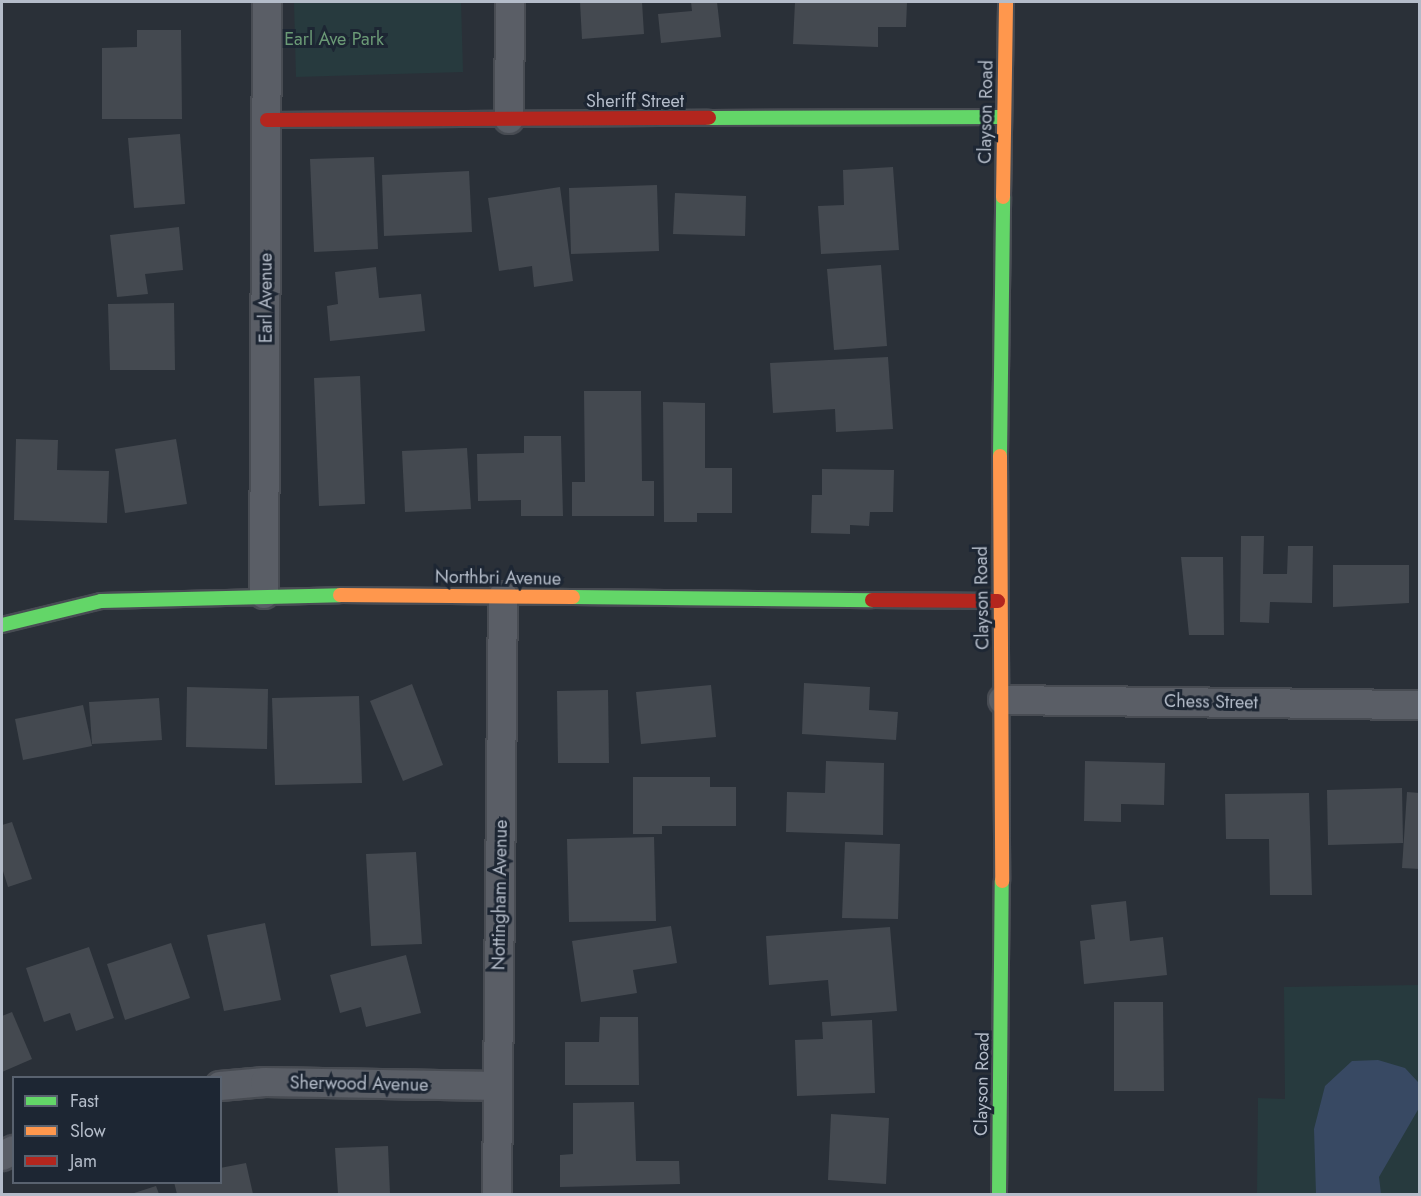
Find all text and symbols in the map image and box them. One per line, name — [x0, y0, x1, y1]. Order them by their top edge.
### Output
park label: Earl Ave Park — [284, 28, 384, 50]
street label: Clayson Road — [974, 60, 998, 164]
street label: Sheriff Street — [586, 90, 684, 112]
street label: Earl Avenue — [255, 253, 277, 343]
street label: Clayson Road — [970, 546, 994, 650]
street label: Northbri Avenue — [435, 566, 561, 590]
street label: Chess Street — [1164, 690, 1258, 714]
street label: Nottingham Avenue — [488, 820, 512, 970]
street label: Clayson Road — [970, 1032, 994, 1136]
street label: Sherwood Avenue — [289, 1072, 429, 1096]
legend — [12, 1076, 222, 1184]
text: Fast — [70, 1088, 99, 1114]
text: Slow — [70, 1118, 106, 1144]
text: Jam — [70, 1148, 97, 1174]

